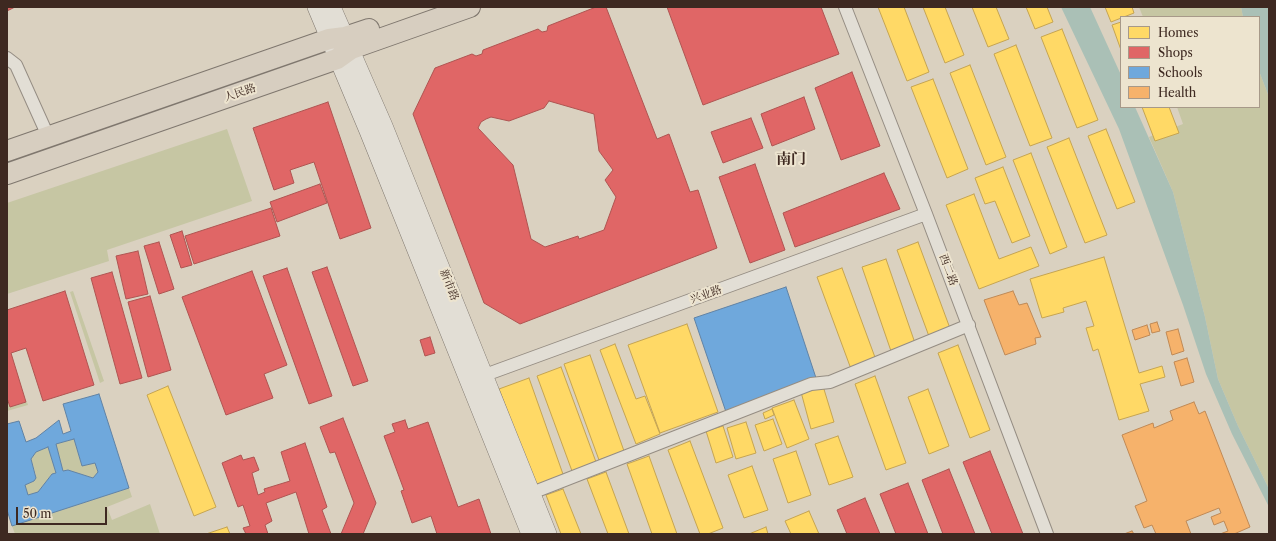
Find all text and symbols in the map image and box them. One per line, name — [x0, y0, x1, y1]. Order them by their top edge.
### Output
legend — [1120, 16, 1260, 108]
text: Homes — [1158, 25, 1198, 40]
text: Shops — [1158, 45, 1193, 60]
text: Schools — [1158, 65, 1203, 80]
street label: 人民路 — [222, 81, 258, 105]
text: Health — [1158, 85, 1196, 100]
district label: 南门 — [776, 151, 806, 169]
street label: 西二路 — [936, 252, 960, 288]
street label: 新市路 — [437, 267, 461, 303]
street label: 兴业路 — [688, 283, 724, 307]
scale bar — [18, 499, 109, 525]
text: 50 m — [23, 506, 52, 521]

